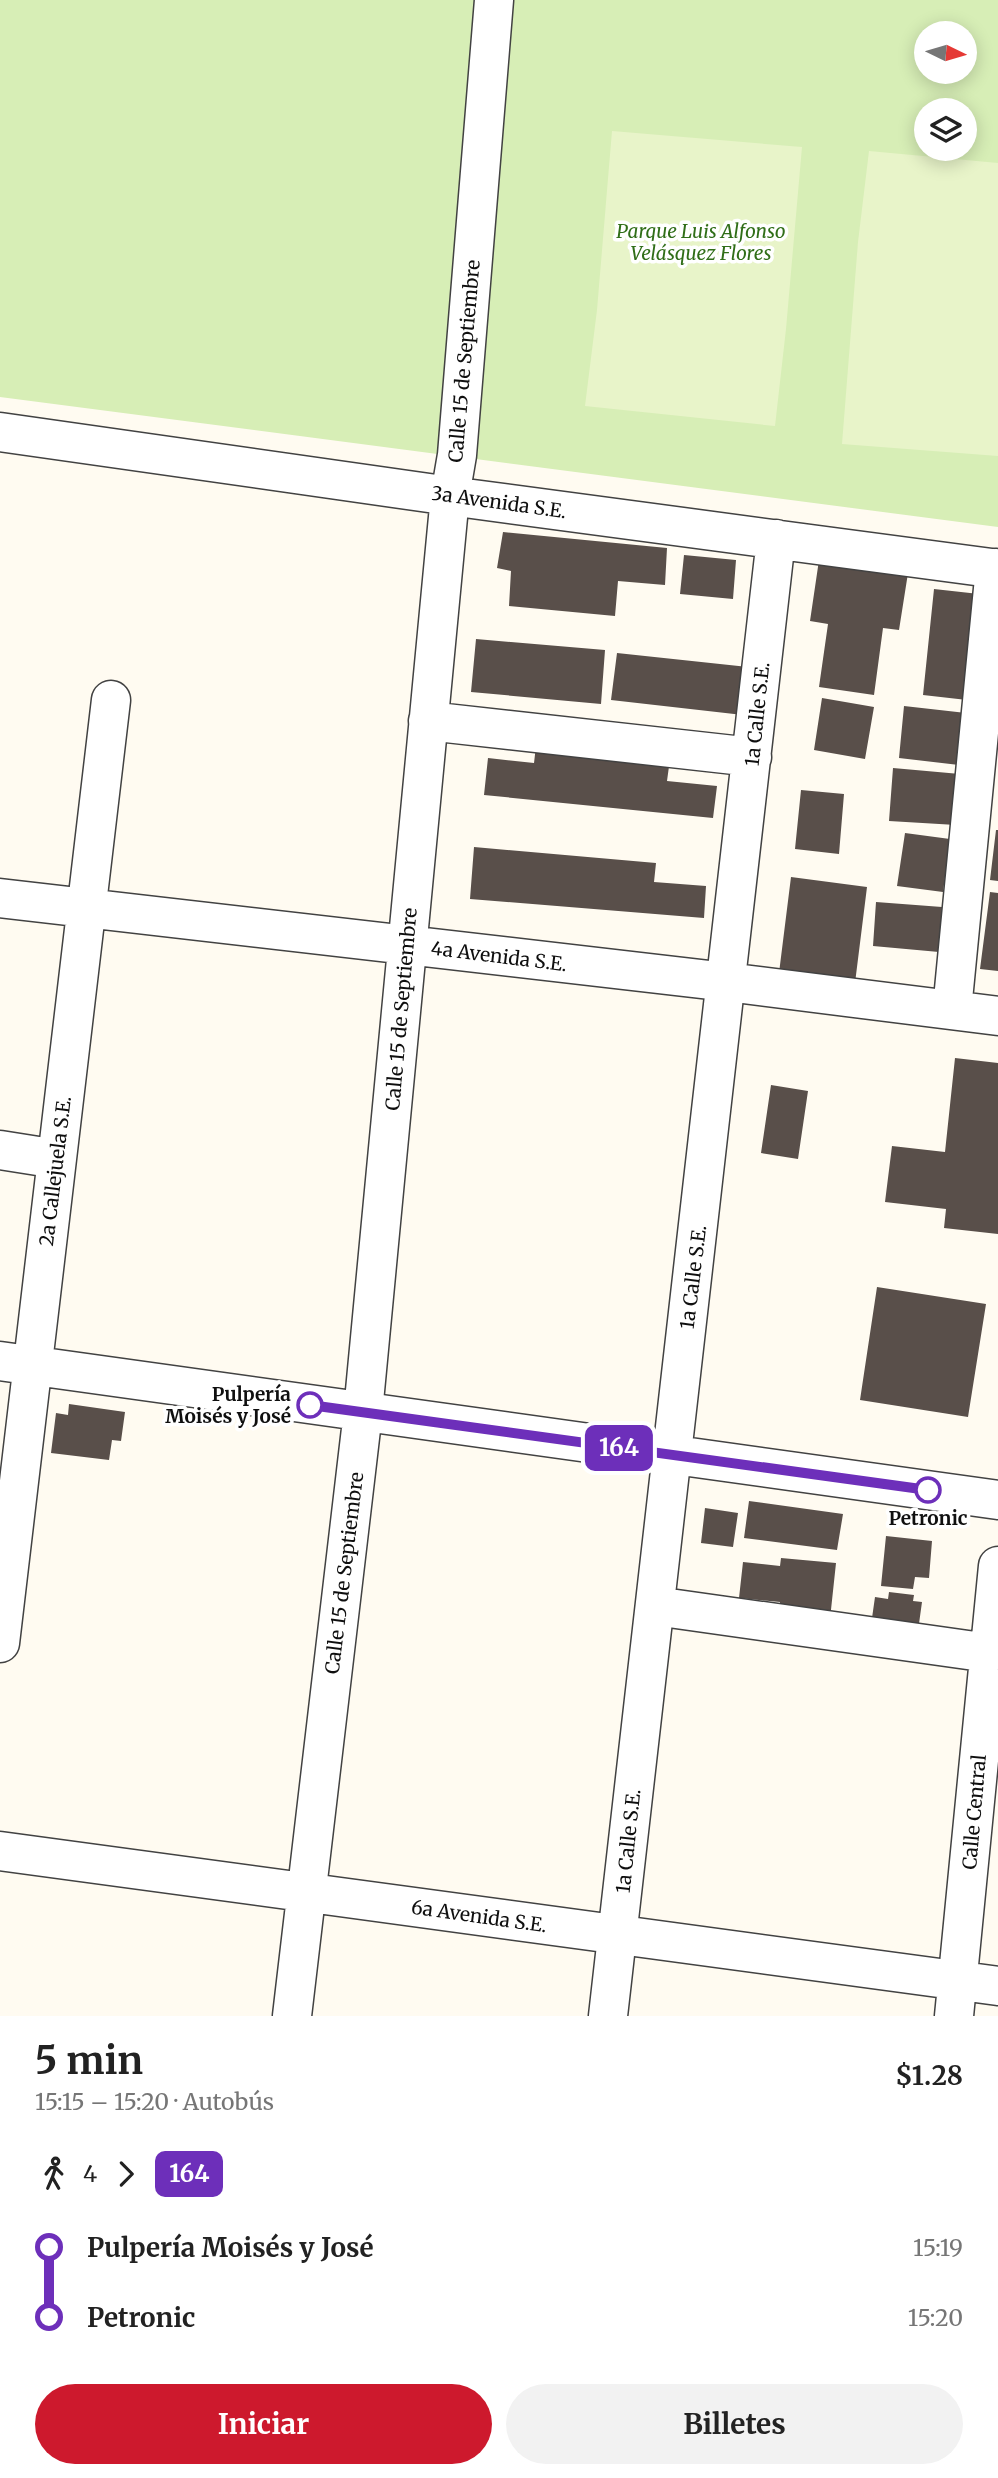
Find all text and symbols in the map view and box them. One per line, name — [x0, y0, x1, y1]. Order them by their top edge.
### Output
north arrow — [914, 21, 976, 84]
map controls — [914, 21, 977, 161]
button: layers — [914, 98, 977, 161]
park label: Parque Luis Alfonso Velásquez Flores — [616, 219, 786, 265]
street label: Calle 15 de Septiembre — [443, 259, 485, 463]
street label: 3a Avenida S.E. — [430, 481, 568, 523]
street label: 1a Calle S.E. — [740, 661, 774, 767]
street label: Calle 15 de Septiembre — [380, 907, 422, 1111]
street label: 4a Avenida S.E. — [430, 936, 568, 976]
street label: 2a Callejuela S.E. — [34, 1095, 76, 1247]
street label: 1a Calle S.E. — [675, 1224, 711, 1330]
place label: Pulpería Moisés y José — [165, 1382, 291, 1428]
marker: Pulpería Moisés y José — [297, 1392, 323, 1418]
line badge: 164 — [579, 1425, 659, 1471]
text: 164 — [599, 1432, 639, 1463]
street label: Calle 15 de Septiembre — [320, 1471, 368, 1675]
marker: Petronic — [915, 1477, 941, 1503]
place label: Petronic — [888, 1506, 968, 1530]
street label: Calle Central — [957, 1753, 991, 1871]
street label: 1a Calle S.E. — [611, 1788, 645, 1894]
street label: 6a Avenida S.E. — [410, 1895, 548, 1937]
text: 5 min — [35, 2037, 143, 2084]
text: $1.28 — [895, 2059, 963, 2092]
text: 15:15 – 15:20 · Autobús — [35, 2087, 274, 2116]
icon: walk — [35, 2155, 73, 2193]
icon: forward — [107, 2155, 145, 2193]
text: 164 — [169, 2158, 209, 2189]
text: 4 — [83, 2159, 97, 2188]
text: Pulpería Moisés y José — [87, 2231, 373, 2264]
text: 15:19 — [913, 2233, 963, 2262]
text: Petronic — [87, 2301, 195, 2334]
text: 15:20 — [908, 2303, 963, 2332]
button: Iniciar — [35, 2384, 492, 2464]
button: Billetes — [506, 2384, 963, 2464]

